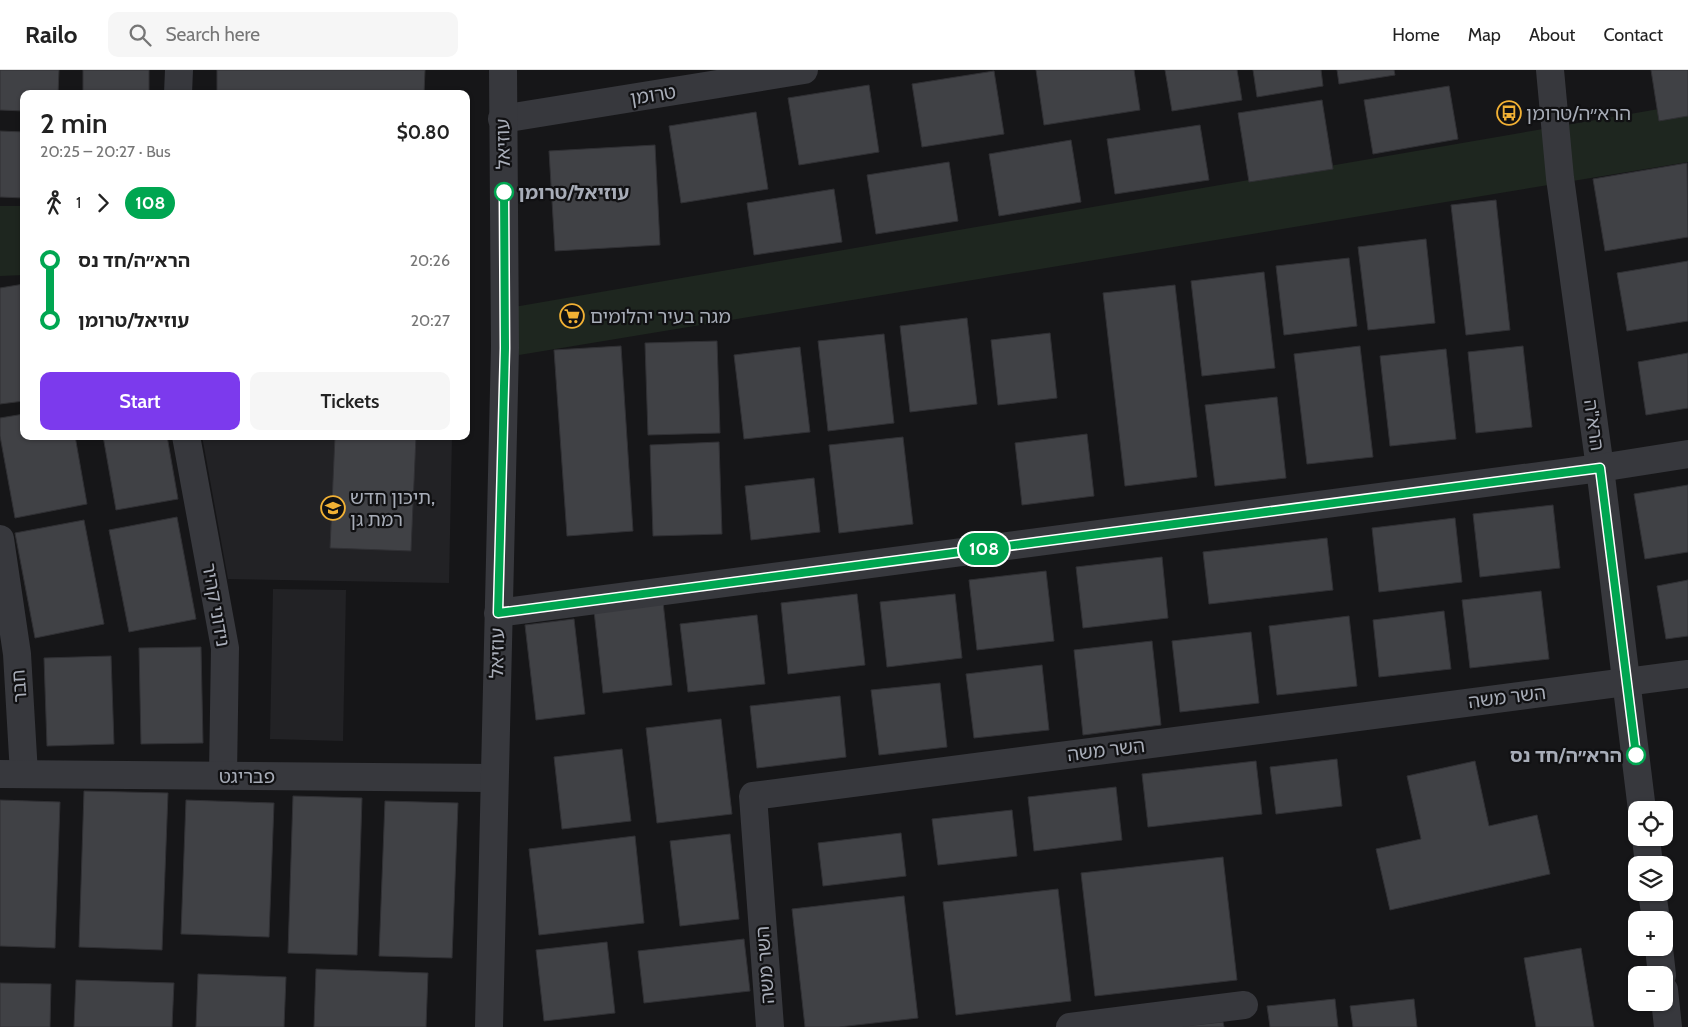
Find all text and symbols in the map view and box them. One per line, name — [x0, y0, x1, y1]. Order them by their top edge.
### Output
search box — [108, 12, 458, 57]
text: Railo — [25, 20, 78, 49]
icon: search — [126, 21, 154, 49]
text: Search here — [166, 23, 260, 46]
text: Home — [1392, 24, 1440, 46]
text: Map — [1468, 24, 1501, 46]
text: About — [1529, 24, 1575, 46]
text: Contact — [1603, 24, 1663, 46]
street label: טרומן — [628, 80, 678, 110]
bus stop icon: הרא״ה/טרומן — [1496, 100, 1522, 126]
place label: הרא״ה/טרומן — [1526, 102, 1631, 125]
text: 2 min — [40, 106, 107, 140]
street label: עוזיאל — [491, 118, 515, 170]
text: $0.80 — [397, 121, 450, 144]
text: 20:25 – 20:27 · Bus — [40, 142, 171, 161]
place label: עוזיאל/טרומן — [518, 181, 629, 204]
marker: עוזיאל/טרומן — [494, 182, 514, 202]
icon: walk — [40, 189, 68, 217]
icon: forward — [89, 189, 117, 217]
text: 108 — [135, 192, 165, 214]
text: 1 — [76, 193, 81, 212]
text: הרא״ה/חד נס — [78, 249, 190, 272]
text: 20:26 — [410, 251, 450, 270]
supermarket icon: מגה בעיר יהלומים — [559, 303, 585, 329]
place label: מגה בעיר יהלומים — [590, 305, 731, 328]
text: עוזיאל/טרומן — [78, 309, 189, 332]
text: 20:27 — [411, 311, 450, 330]
button: Start — [40, 372, 240, 430]
button: Tickets — [250, 372, 450, 430]
street label: הרא"ה — [1579, 398, 1609, 452]
place label: תיכון חדש, רמת גן — [350, 486, 435, 531]
school or university icon: תיכון חדש, רמת גן — [320, 495, 346, 521]
line badge: 108 — [955, 533, 1013, 565]
text: 108 — [969, 538, 999, 560]
street label: נידוני קהיר — [197, 561, 235, 649]
street label: עוזיאל — [485, 627, 509, 679]
street label: חבר — [6, 669, 32, 703]
street label: השר משה — [1467, 681, 1547, 713]
street label: השר משה — [1066, 734, 1146, 766]
place label: הרא״ה/חד נס — [1510, 744, 1622, 767]
marker: הרא״ה/חד נס — [1626, 745, 1646, 765]
street label: פבריגט — [219, 765, 275, 788]
map controls — [1628, 801, 1673, 1011]
button: locate — [1628, 801, 1673, 846]
button: layers — [1628, 856, 1673, 901]
button: + — [1628, 911, 1673, 956]
street label: השר משה — [751, 925, 779, 1005]
button: − — [1628, 966, 1673, 1011]

